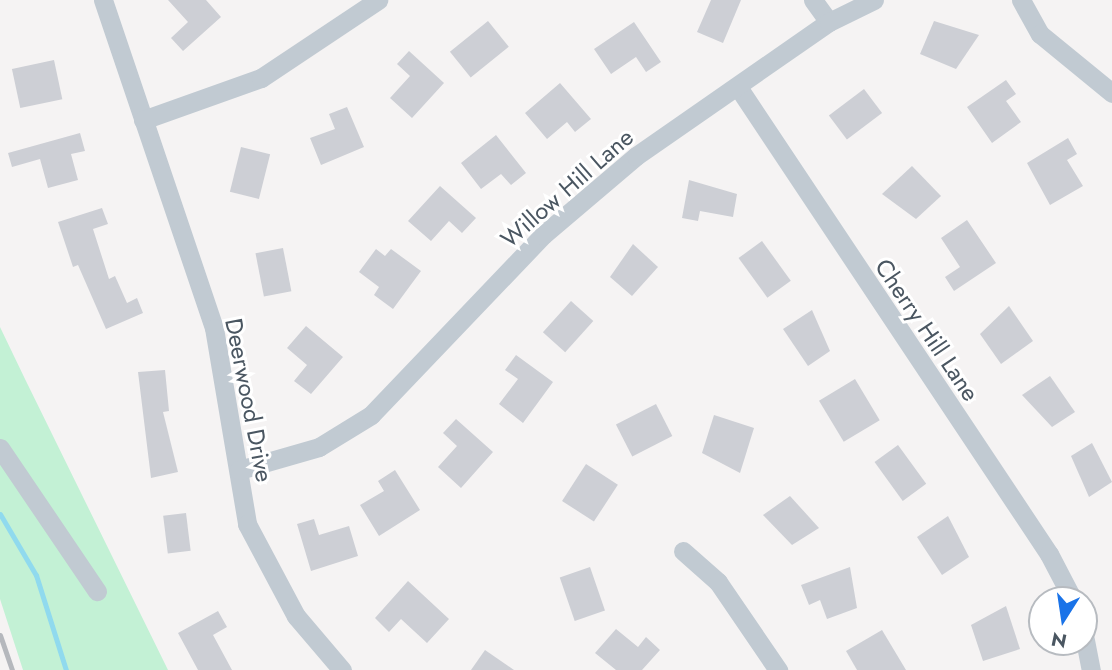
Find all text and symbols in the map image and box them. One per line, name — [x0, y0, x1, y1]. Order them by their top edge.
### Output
street label: Willow Hill Lane — [495, 123, 639, 253]
street label: Cherry Hill Lane — [869, 253, 985, 407]
street label: Deerwood Drive — [219, 316, 279, 484]
north arrow — [1028, 586, 1098, 656]
text: N — [1049, 625, 1069, 655]

